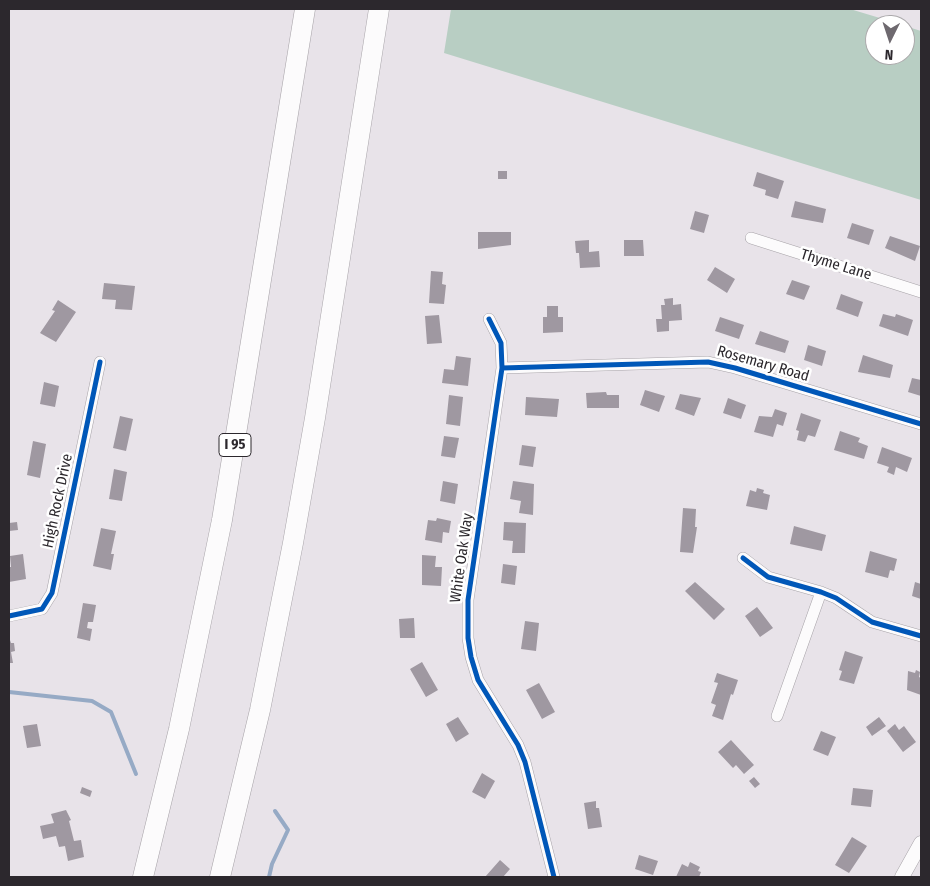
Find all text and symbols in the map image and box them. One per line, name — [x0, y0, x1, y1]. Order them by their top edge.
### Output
north arrow — [865, 15, 915, 65]
text: N — [884, 46, 894, 63]
street label: Thyme Lane — [798, 246, 874, 284]
street label: Rosemary Road — [715, 342, 811, 386]
road number: I 95 — [219, 434, 251, 456]
street label: High Rock Drive — [39, 452, 77, 550]
street label: White Oak Way — [447, 512, 477, 604]

